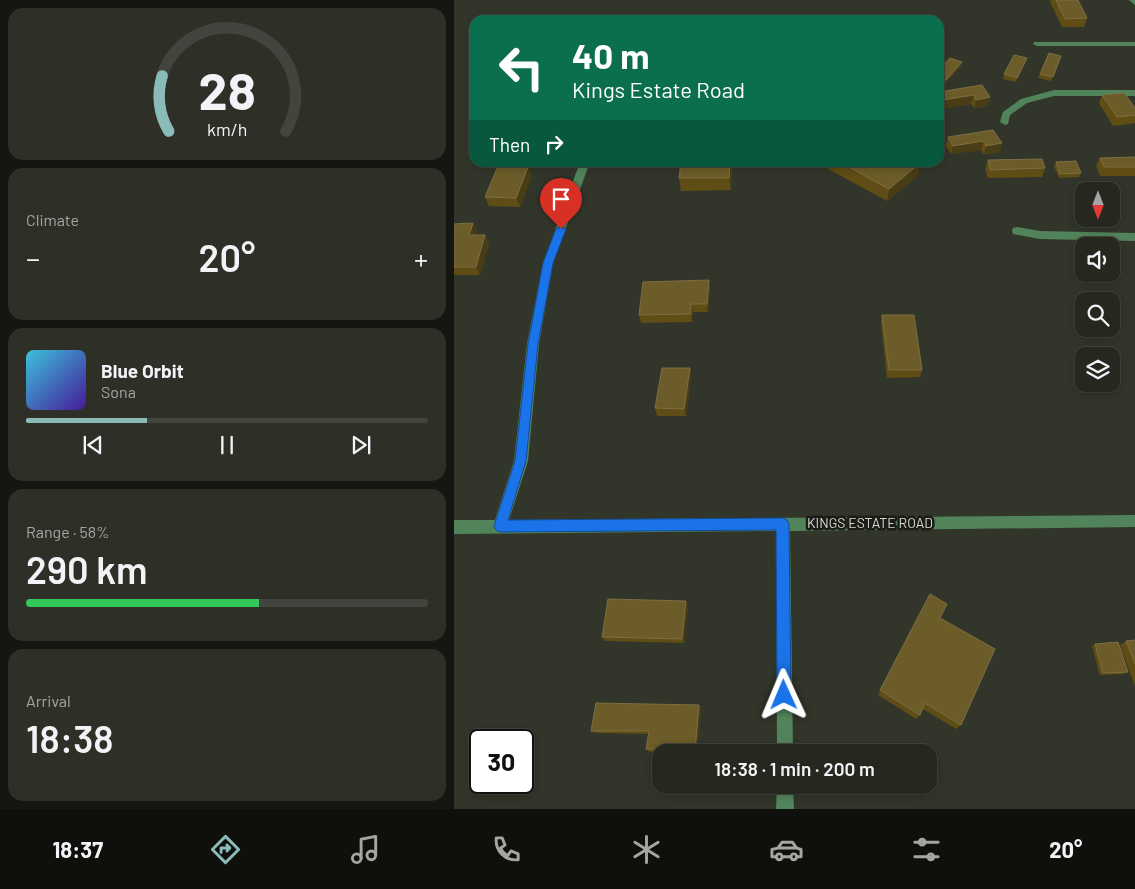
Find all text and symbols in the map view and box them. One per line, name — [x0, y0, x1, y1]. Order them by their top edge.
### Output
text: 40 m — [572, 34, 649, 76]
icon: left — [489, 35, 554, 100]
text: 28 — [198, 58, 256, 120]
text: Kings Estate Road — [572, 76, 745, 102]
text: km/h — [207, 118, 247, 140]
icon: right — [540, 130, 568, 158]
text: Then — [489, 133, 530, 156]
pin — [540, 178, 582, 229]
north arrow — [1075, 182, 1120, 228]
map controls — [1075, 182, 1120, 392]
icon: arrive — [547, 185, 575, 213]
text: Climate — [26, 210, 79, 229]
text: 20° — [199, 234, 255, 280]
button: sound — [1075, 237, 1120, 282]
text: − — [26, 241, 40, 275]
text: + — [414, 241, 428, 275]
button: search — [1075, 292, 1120, 337]
button: layers — [1075, 347, 1120, 392]
text: Blue Orbit — [101, 359, 184, 382]
text: Sona — [101, 382, 136, 401]
icon: previous — [79, 431, 107, 459]
icon: pause — [213, 431, 241, 459]
icon: next — [347, 431, 375, 459]
street label: KINGS ESTATE ROAD — [807, 514, 933, 531]
text: Range · 58% — [26, 522, 110, 541]
text: 290 km — [26, 546, 148, 592]
position arrow — [757, 668, 809, 720]
text: Arrival — [26, 691, 71, 710]
text: 18:38 — [26, 715, 114, 761]
speed limit sign: 30 — [469, 729, 534, 794]
text: 18:38 · 1 min · 200 m — [714, 757, 875, 780]
icon: directions — [208, 832, 243, 867]
icon: music — [348, 832, 383, 867]
icon: phone — [489, 832, 524, 867]
icon: climate — [629, 832, 664, 867]
icon: car — [769, 832, 804, 867]
icon: filters — [909, 832, 944, 867]
text: 18:37 — [53, 836, 103, 862]
text: 20° — [1049, 836, 1082, 862]

